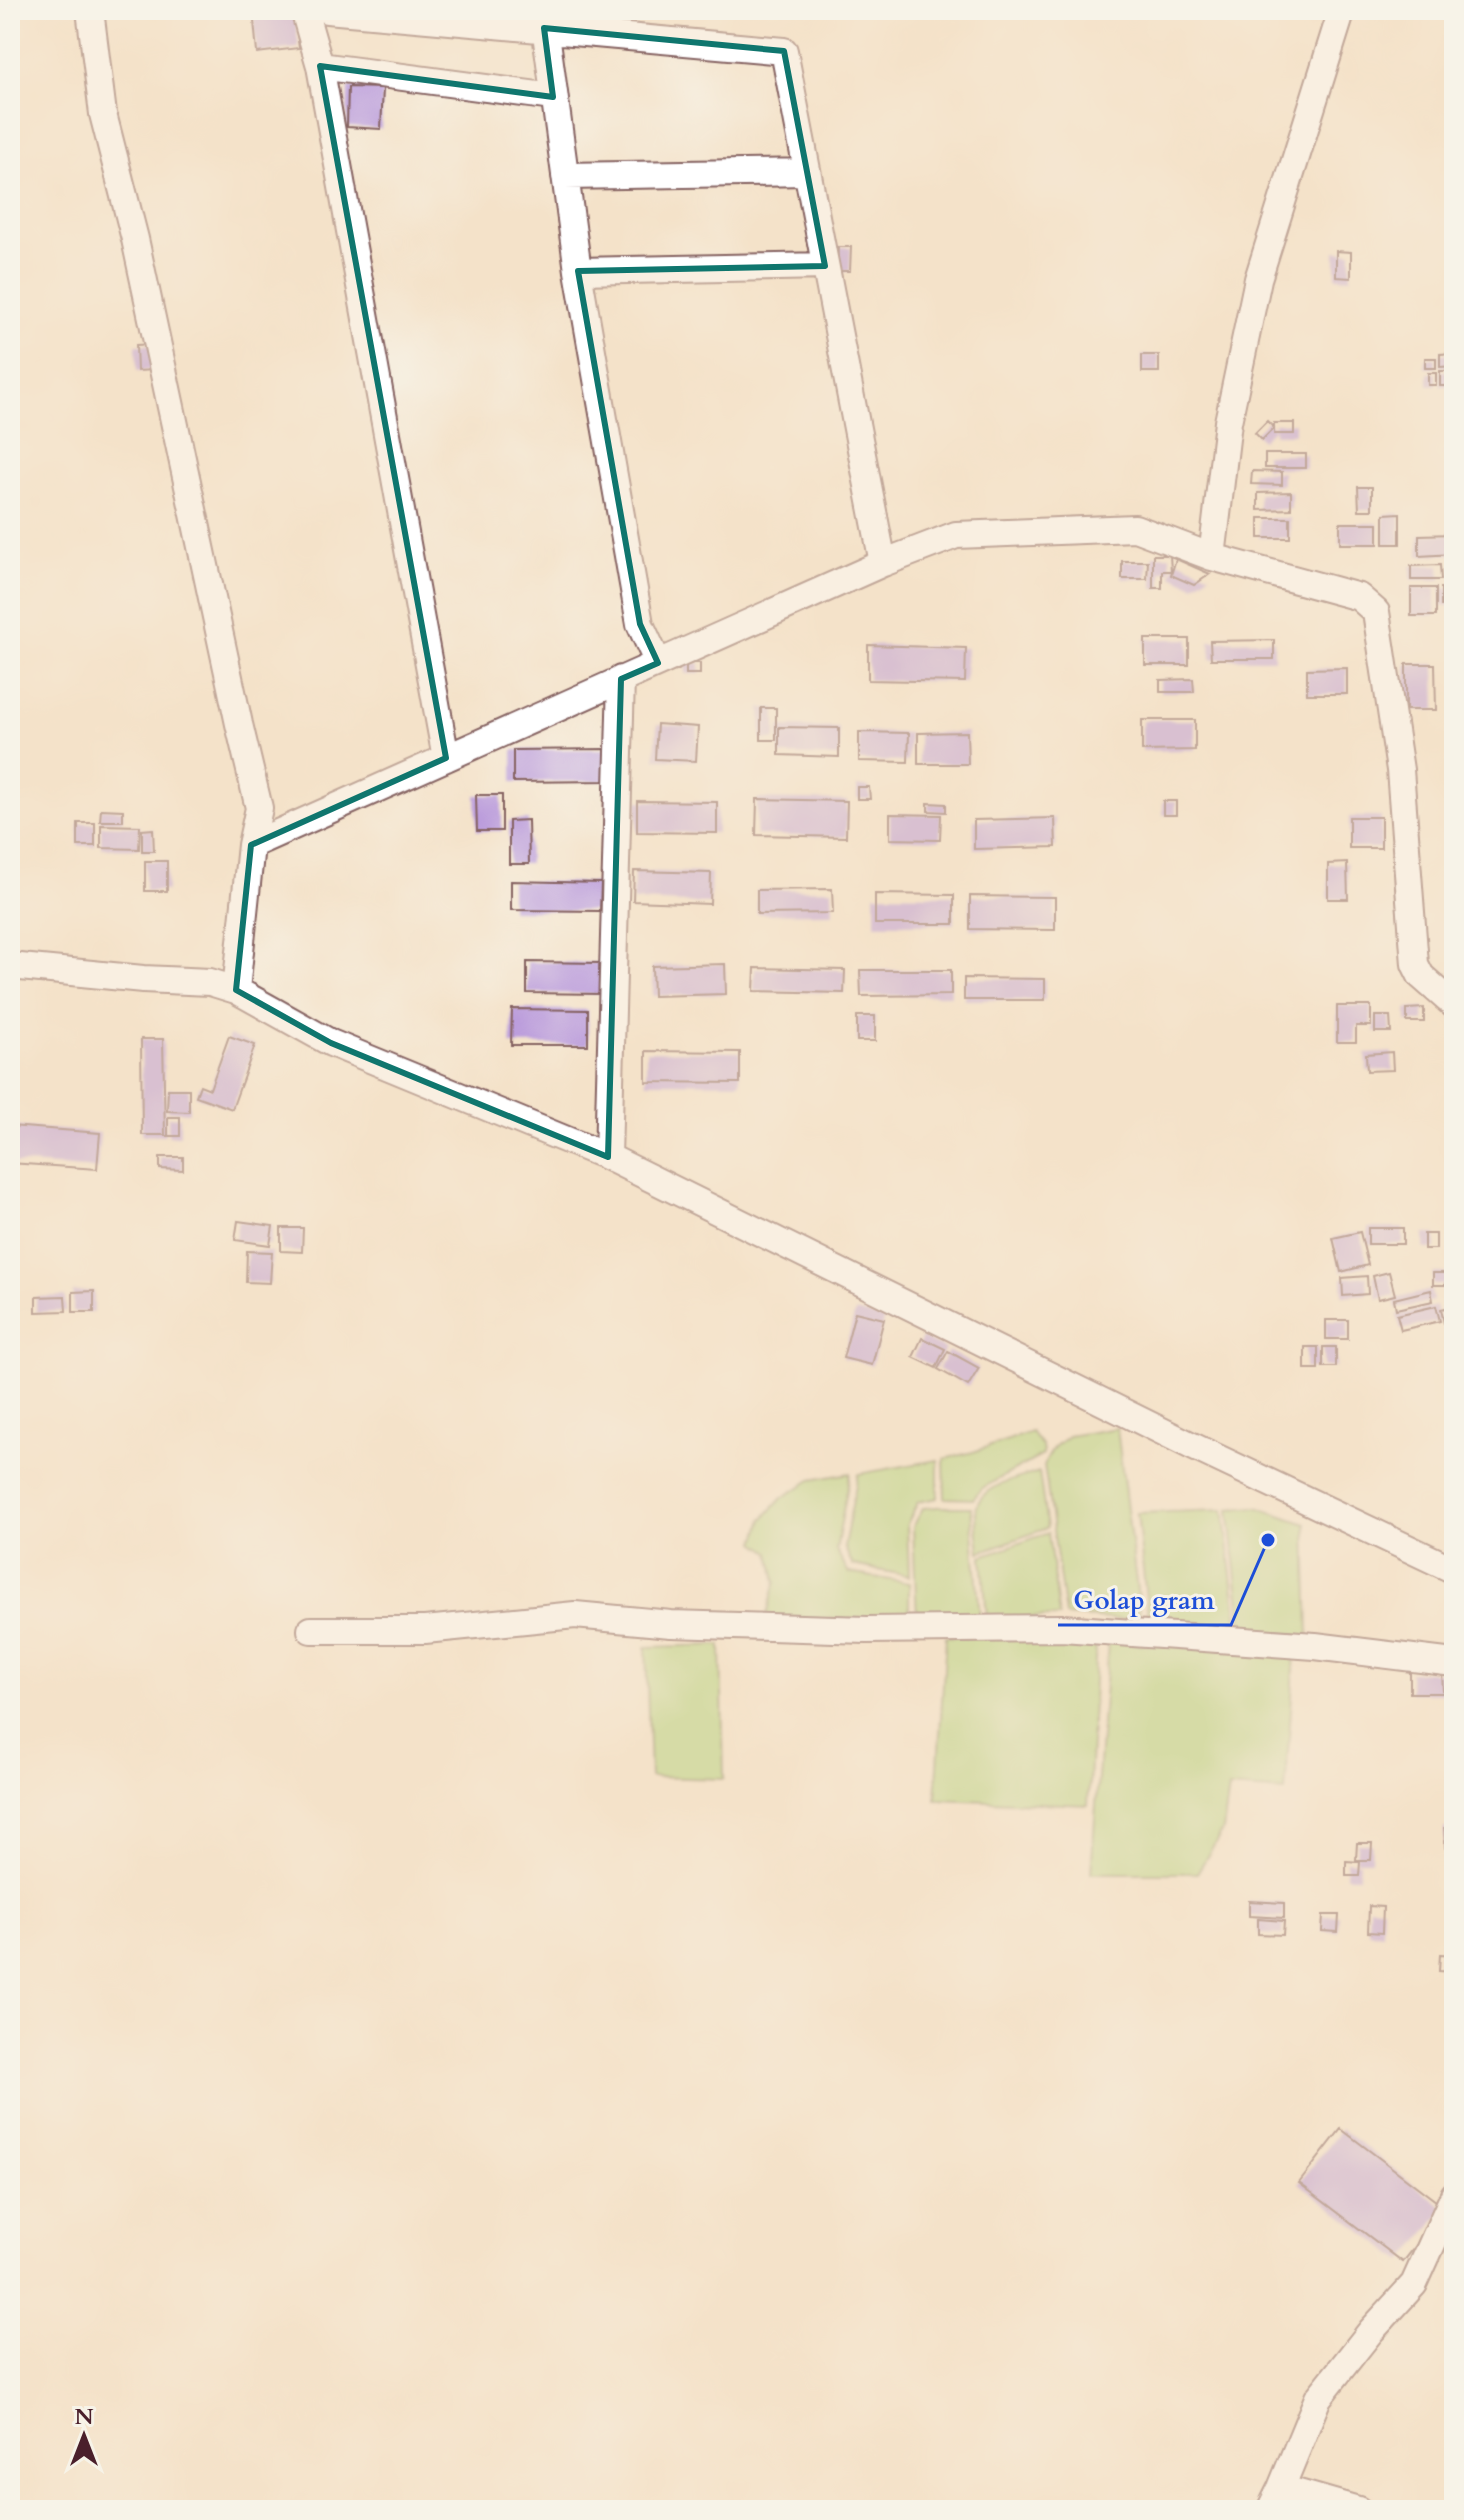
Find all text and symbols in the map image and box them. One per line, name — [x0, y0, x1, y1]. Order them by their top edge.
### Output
callout: Golap gram — [1058, 1575, 1231, 1625]
text: Golap gram — [1073, 1583, 1215, 1618]
north arrow — [44, 2396, 124, 2476]
text: N — [74, 2402, 94, 2432]

